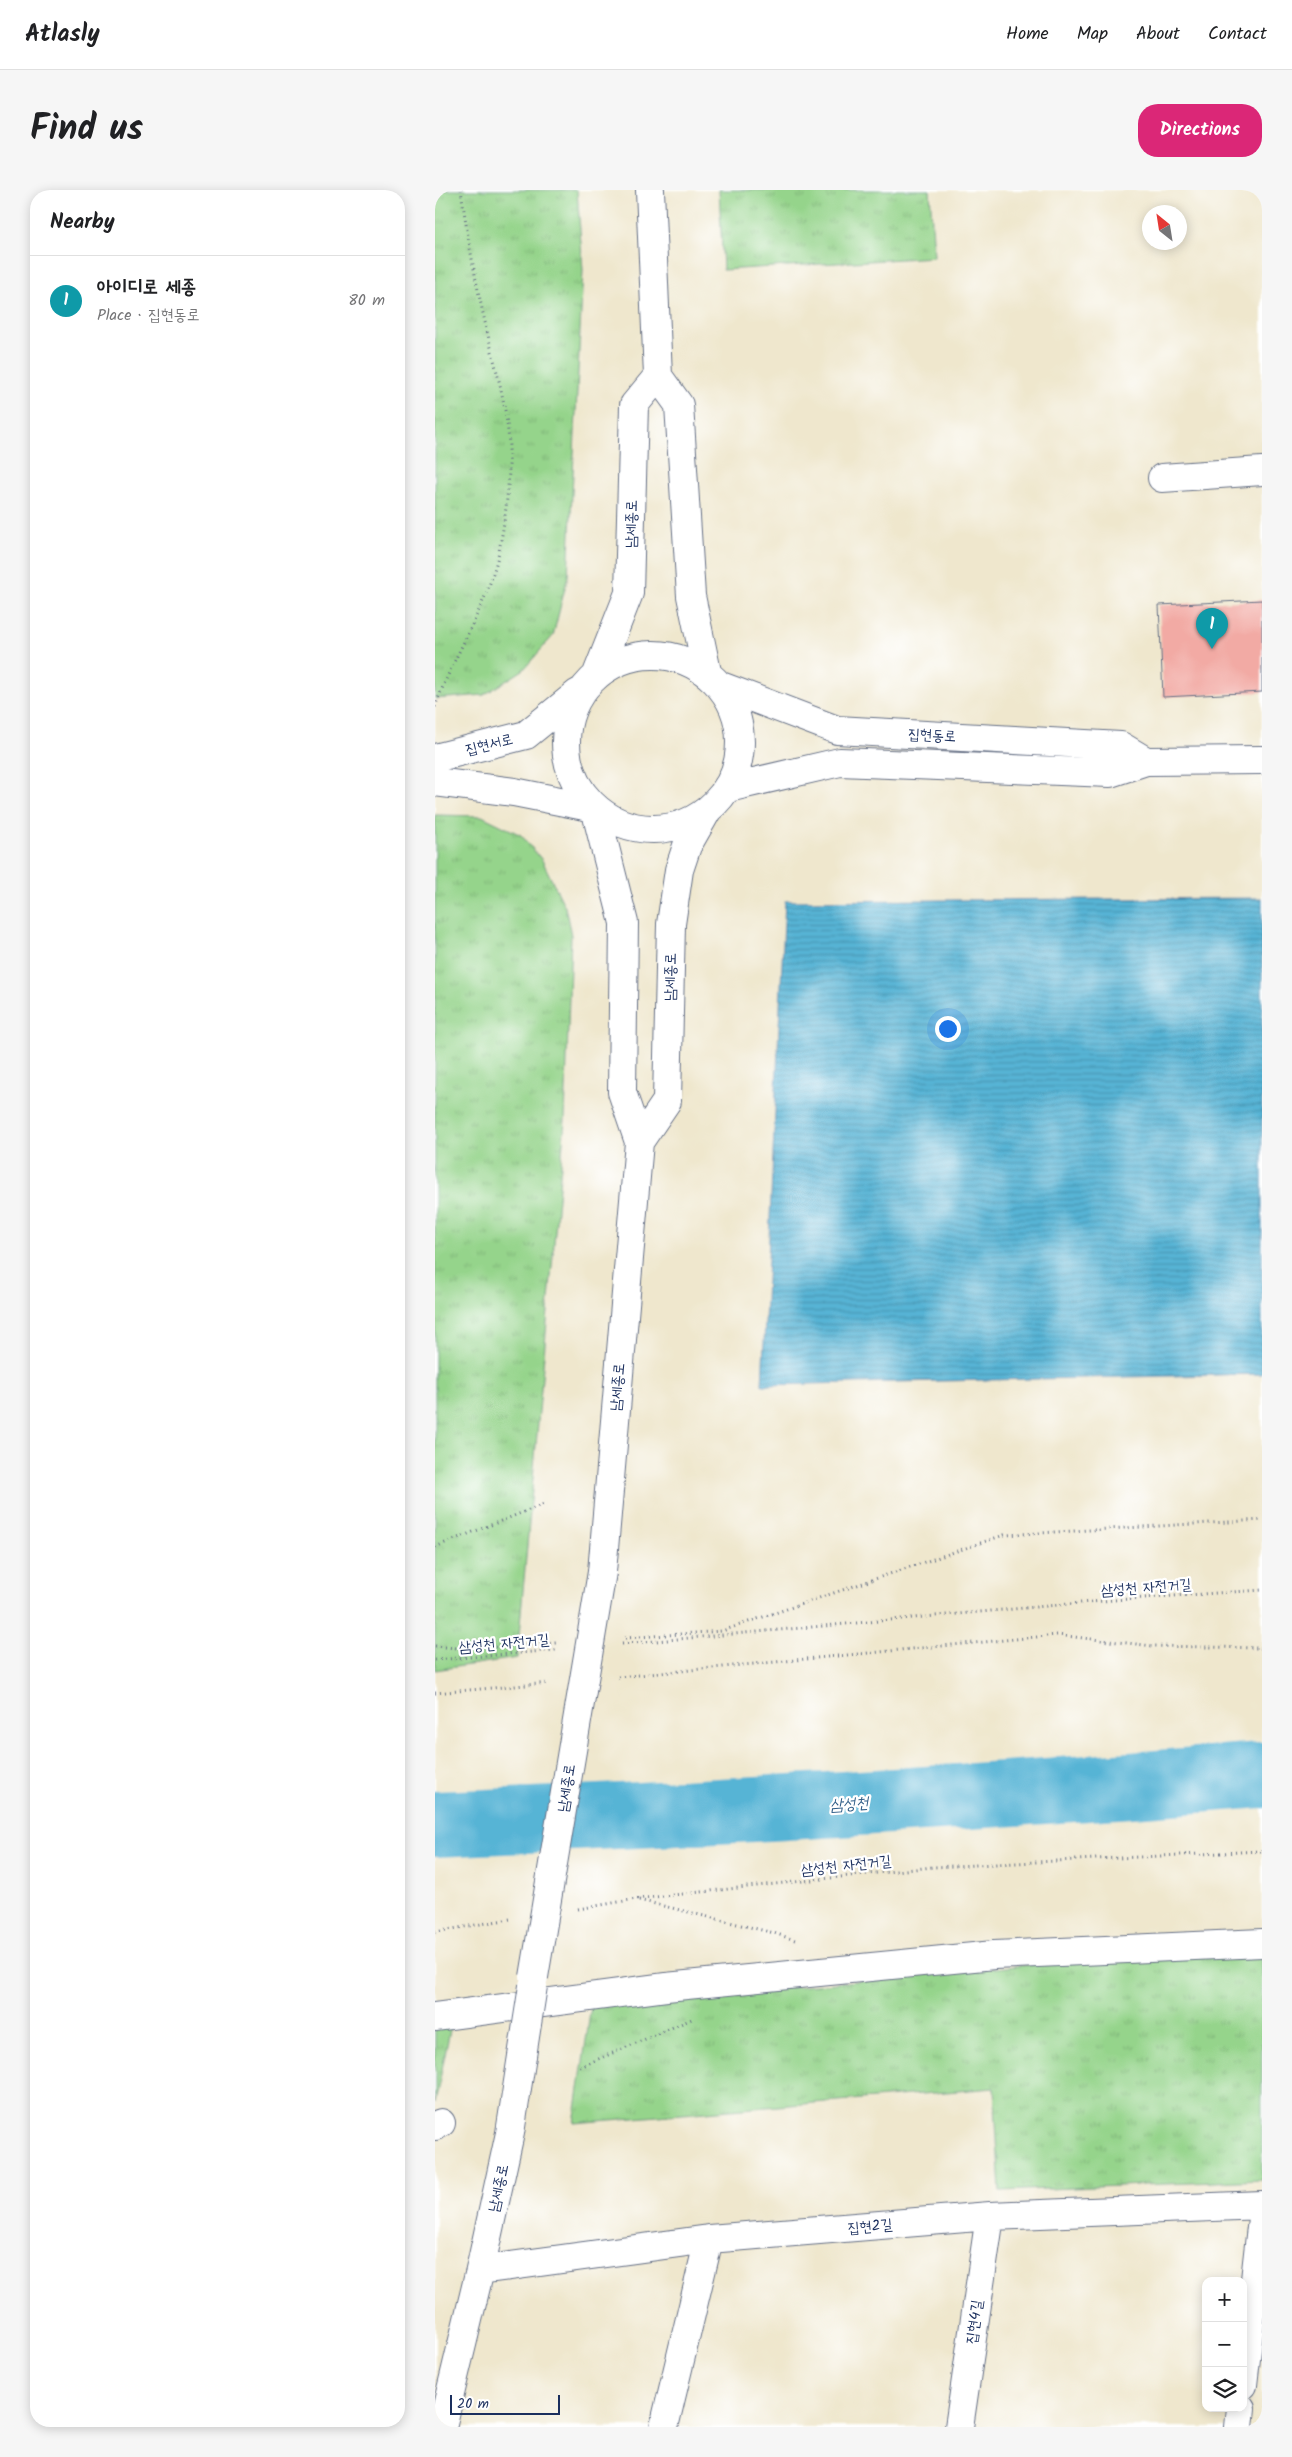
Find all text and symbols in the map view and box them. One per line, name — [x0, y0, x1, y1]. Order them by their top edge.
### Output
text: Atlasly — [25, 15, 100, 54]
text: Home — [1006, 20, 1049, 49]
text: Map — [1077, 20, 1108, 49]
text: About — [1136, 20, 1180, 49]
text: Contact — [1208, 20, 1267, 49]
text: Find us — [30, 102, 143, 158]
button: Directions — [1138, 104, 1262, 157]
north arrow — [1142, 205, 1187, 250]
text: Nearby — [50, 206, 115, 239]
text: 아이디로 세종 — [97, 273, 196, 303]
text: 1 — [64, 288, 68, 313]
text: 80 m — [348, 288, 385, 313]
text: Place · 집현동로 — [97, 303, 200, 328]
street label: 남세종로 — [620, 500, 644, 548]
pin: 1 — [1196, 608, 1228, 649]
street label: 집현동로 — [907, 723, 957, 749]
street label: 집현서로 — [463, 727, 516, 762]
street label: 남세종로 — [659, 953, 683, 1001]
your location — [935, 1016, 961, 1042]
street label: 남세종로 — [604, 1362, 632, 1412]
street label: 삼성천 자전거길 — [1100, 1573, 1192, 1603]
street label: 삼성천 자전거길 — [458, 1628, 550, 1660]
street label: 남세종로 — [551, 1762, 583, 1814]
water label: 삼성천 — [829, 1791, 871, 1818]
street label: 삼성천 자전거길 — [800, 1849, 892, 1883]
street label: 남세종로 — [482, 2162, 516, 2214]
street label: 집현2길 — [847, 2213, 894, 2241]
map controls — [1202, 2277, 1247, 2412]
button: + — [1202, 2277, 1247, 2322]
street label: 집현4길 — [960, 2298, 990, 2346]
button: − — [1202, 2322, 1247, 2367]
button: layers — [1202, 2367, 1247, 2412]
scale bar — [450, 2392, 560, 2415]
text: 20 m — [457, 2393, 489, 2415]

